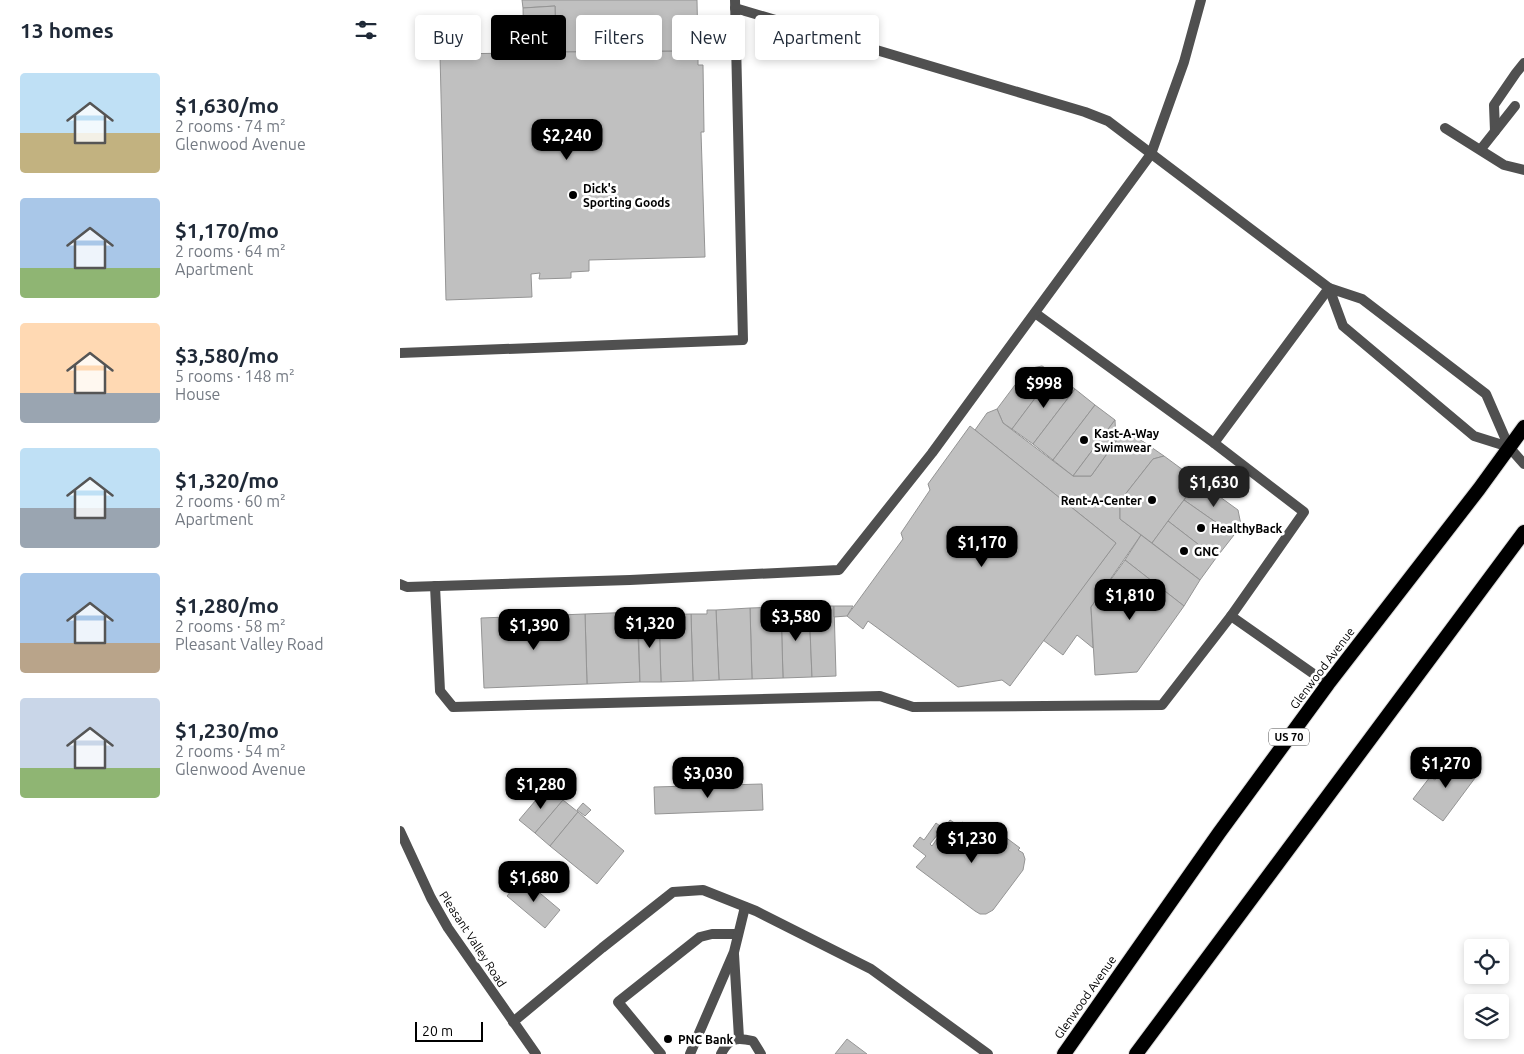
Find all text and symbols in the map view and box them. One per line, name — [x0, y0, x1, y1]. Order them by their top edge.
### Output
chip: Buy — [415, 15, 481, 60]
chip: Rent — [491, 15, 566, 60]
chip: Filters — [576, 15, 662, 60]
chip: New — [672, 15, 745, 60]
chip: Apartment — [755, 15, 879, 60]
icon: filters — [352, 16, 380, 44]
text: 13 homes — [20, 18, 114, 42]
icon: home — [60, 93, 120, 153]
text: $1,630/mo — [175, 93, 279, 117]
text: 2 rooms · 74 m² — [175, 117, 286, 135]
pin: $2,240 — [526, 119, 608, 161]
text: $2,240 — [542, 126, 592, 144]
text: Glenwood Avenue — [175, 135, 306, 153]
place label: Dick's Sporting Goods — [583, 182, 671, 209]
marker: Dick's Sporting Goods — [567, 189, 579, 201]
icon: home — [60, 218, 120, 278]
text: $1,170/mo — [175, 218, 279, 242]
text: 2 rooms · 64 m² — [175, 242, 286, 260]
text: Apartment — [175, 260, 253, 278]
icon: home — [60, 343, 120, 403]
text: $3,580/mo — [175, 343, 279, 367]
pin: $998 — [1014, 366, 1074, 409]
text: 5 rooms · 148 m² — [175, 367, 295, 385]
text: $998 — [1026, 374, 1062, 392]
text: House — [175, 385, 220, 403]
place label: Kast-A-Way Swimwear — [1094, 427, 1160, 454]
marker: Kast-A-Way Swimwear — [1078, 434, 1090, 446]
pin: $1,630 — [1173, 466, 1255, 508]
icon: home — [60, 468, 120, 528]
text: $1,320/mo — [175, 468, 279, 492]
text: $1,630 — [1189, 473, 1239, 491]
text: 2 rooms · 60 m² — [175, 492, 286, 510]
place label: Rent-A-Center — [1061, 494, 1142, 507]
marker: Rent-A-Center — [1146, 494, 1158, 506]
text: Apartment — [175, 510, 253, 528]
marker: HealthyBack — [1195, 522, 1207, 534]
place label: HealthyBack — [1211, 522, 1283, 535]
pin: $1,170 — [941, 526, 1023, 568]
text: $1,170 — [957, 533, 1007, 551]
marker: GNC — [1178, 545, 1190, 557]
place label: GNC — [1194, 545, 1219, 558]
pin: $1,810 — [1089, 578, 1171, 621]
text: $1,810 — [1105, 586, 1155, 604]
icon: home — [60, 593, 120, 653]
text: $1,280/mo — [175, 593, 279, 617]
pin: $3,580 — [755, 600, 837, 642]
pin: $1,320 — [609, 606, 691, 649]
text: $3,580 — [771, 607, 821, 625]
pin: $1,390 — [493, 608, 575, 651]
text: $1,320 — [625, 614, 675, 632]
text: $1,390 — [509, 616, 559, 634]
text: 2 rooms · 58 m² — [175, 617, 286, 635]
street label: Glenwood Avenue — [1287, 625, 1357, 711]
text: Pleasant Valley Road — [175, 635, 324, 653]
icon: home — [60, 718, 120, 778]
text: $1,230/mo — [175, 718, 279, 742]
road number: US 70 — [1269, 729, 1309, 746]
text: 2 rooms · 54 m² — [175, 742, 286, 760]
pin: $1,270 — [1405, 746, 1487, 789]
text: $1,270 — [1421, 754, 1471, 772]
pin: $3,030 — [667, 756, 749, 799]
text: Glenwood Avenue — [175, 760, 306, 778]
text: $3,030 — [683, 764, 733, 782]
pin: $1,280 — [500, 768, 582, 810]
text: $1,280 — [516, 775, 566, 793]
pin: $1,230 — [931, 822, 1013, 864]
text: $1,230 — [947, 829, 997, 847]
pin: $1,680 — [493, 860, 575, 903]
text: $1,680 — [509, 868, 559, 886]
street label: Pleasant Valley Road — [437, 889, 509, 989]
map controls — [1464, 939, 1509, 1039]
button: locate — [1464, 939, 1509, 984]
street label: Glenwood Avenue — [1052, 953, 1118, 1041]
button: layers — [1464, 994, 1509, 1039]
scale bar — [415, 1019, 482, 1042]
text: 20 m — [422, 1023, 453, 1039]
marker: PNC Bank — [662, 1033, 674, 1045]
place label: PNC Bank — [678, 1033, 734, 1046]

